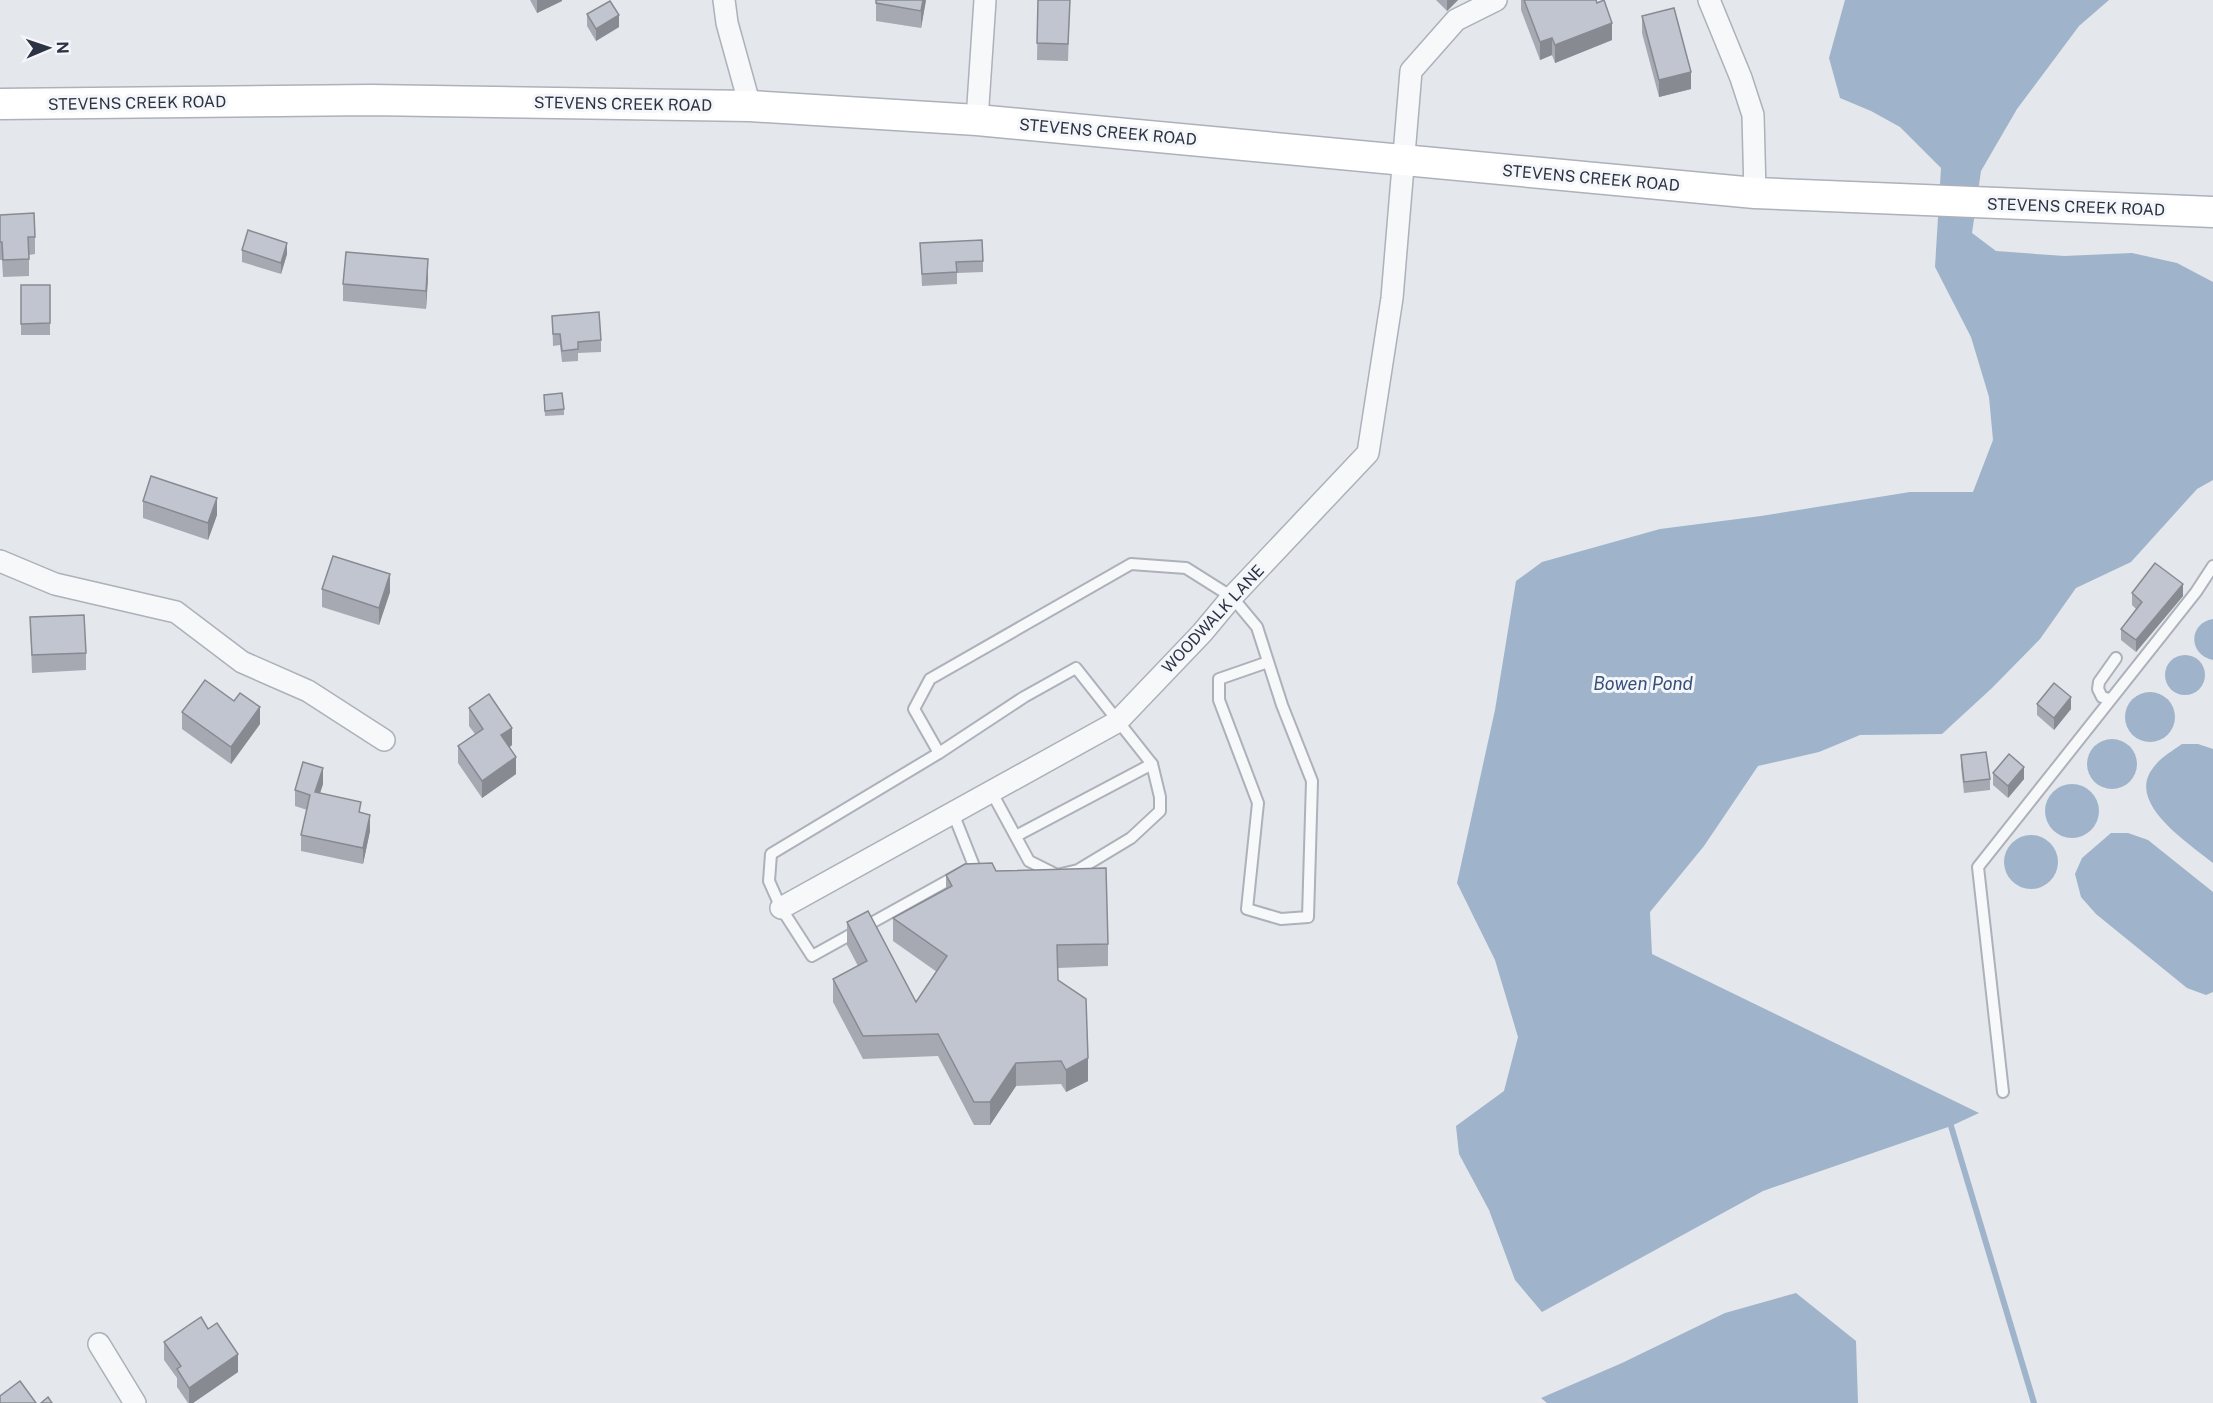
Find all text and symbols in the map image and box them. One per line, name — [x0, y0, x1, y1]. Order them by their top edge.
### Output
north arrow — [18, 18, 78, 78]
text: N — [53, 41, 72, 54]
street label: STEVENS CREEK ROAD — [48, 92, 226, 114]
street label: STEVENS CREEK ROAD — [534, 93, 712, 115]
street label: STEVENS CREEK ROAD — [1018, 115, 1198, 149]
street label: STEVENS CREEK ROAD — [1501, 161, 1681, 195]
street label: STEVENS CREEK ROAD — [1987, 194, 2165, 220]
street label: WOODWALK LANE — [1158, 561, 1268, 677]
water label: Bowen Pond — [1593, 673, 1693, 694]

